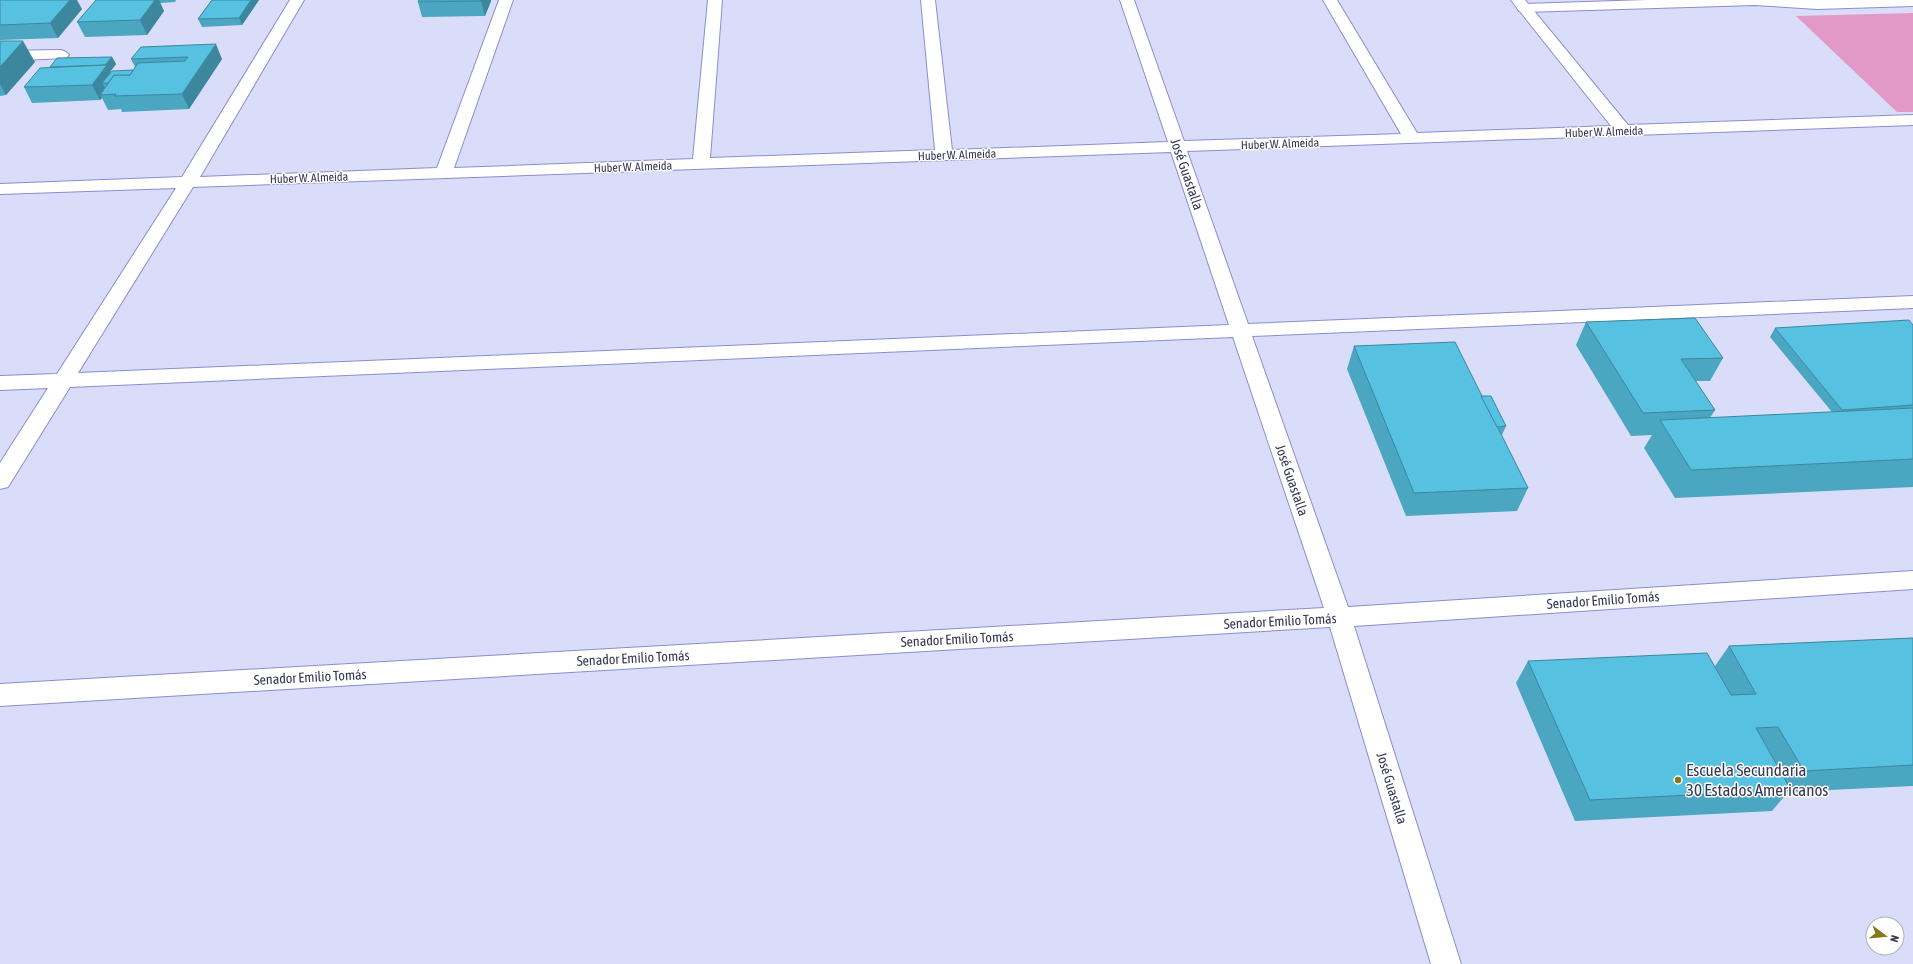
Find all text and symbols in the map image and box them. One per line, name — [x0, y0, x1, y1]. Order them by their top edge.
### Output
street label: Huber W. Almeida — [1565, 124, 1643, 140]
street label: José Guastalla — [1167, 136, 1207, 212]
street label: Huber W. Almeida — [1241, 136, 1319, 152]
street label: Huber W. Almeida — [918, 147, 996, 163]
street label: Huber W. Almeida — [594, 159, 672, 175]
street label: Huber W. Almeida — [270, 170, 348, 186]
street label: José Guastalla — [1272, 442, 1312, 518]
street label: Senador Emilio Tomás — [1546, 588, 1660, 612]
street label: Senador Emilio Tomás — [1223, 610, 1337, 632]
street label: Senador Emilio Tomás — [900, 628, 1014, 650]
street label: Senador Emilio Tomás — [576, 647, 690, 669]
street label: Senador Emilio Tomás — [253, 666, 367, 688]
street label: José Guastalla — [1373, 750, 1411, 826]
place label: Escuela Secundaria 30 Estados Americanos — [1686, 760, 1828, 800]
marker: Escuela Secundaria 30 Estados Americanos — [1673, 775, 1683, 785]
north arrow — [1865, 916, 1905, 956]
text: N — [1888, 934, 1901, 944]

